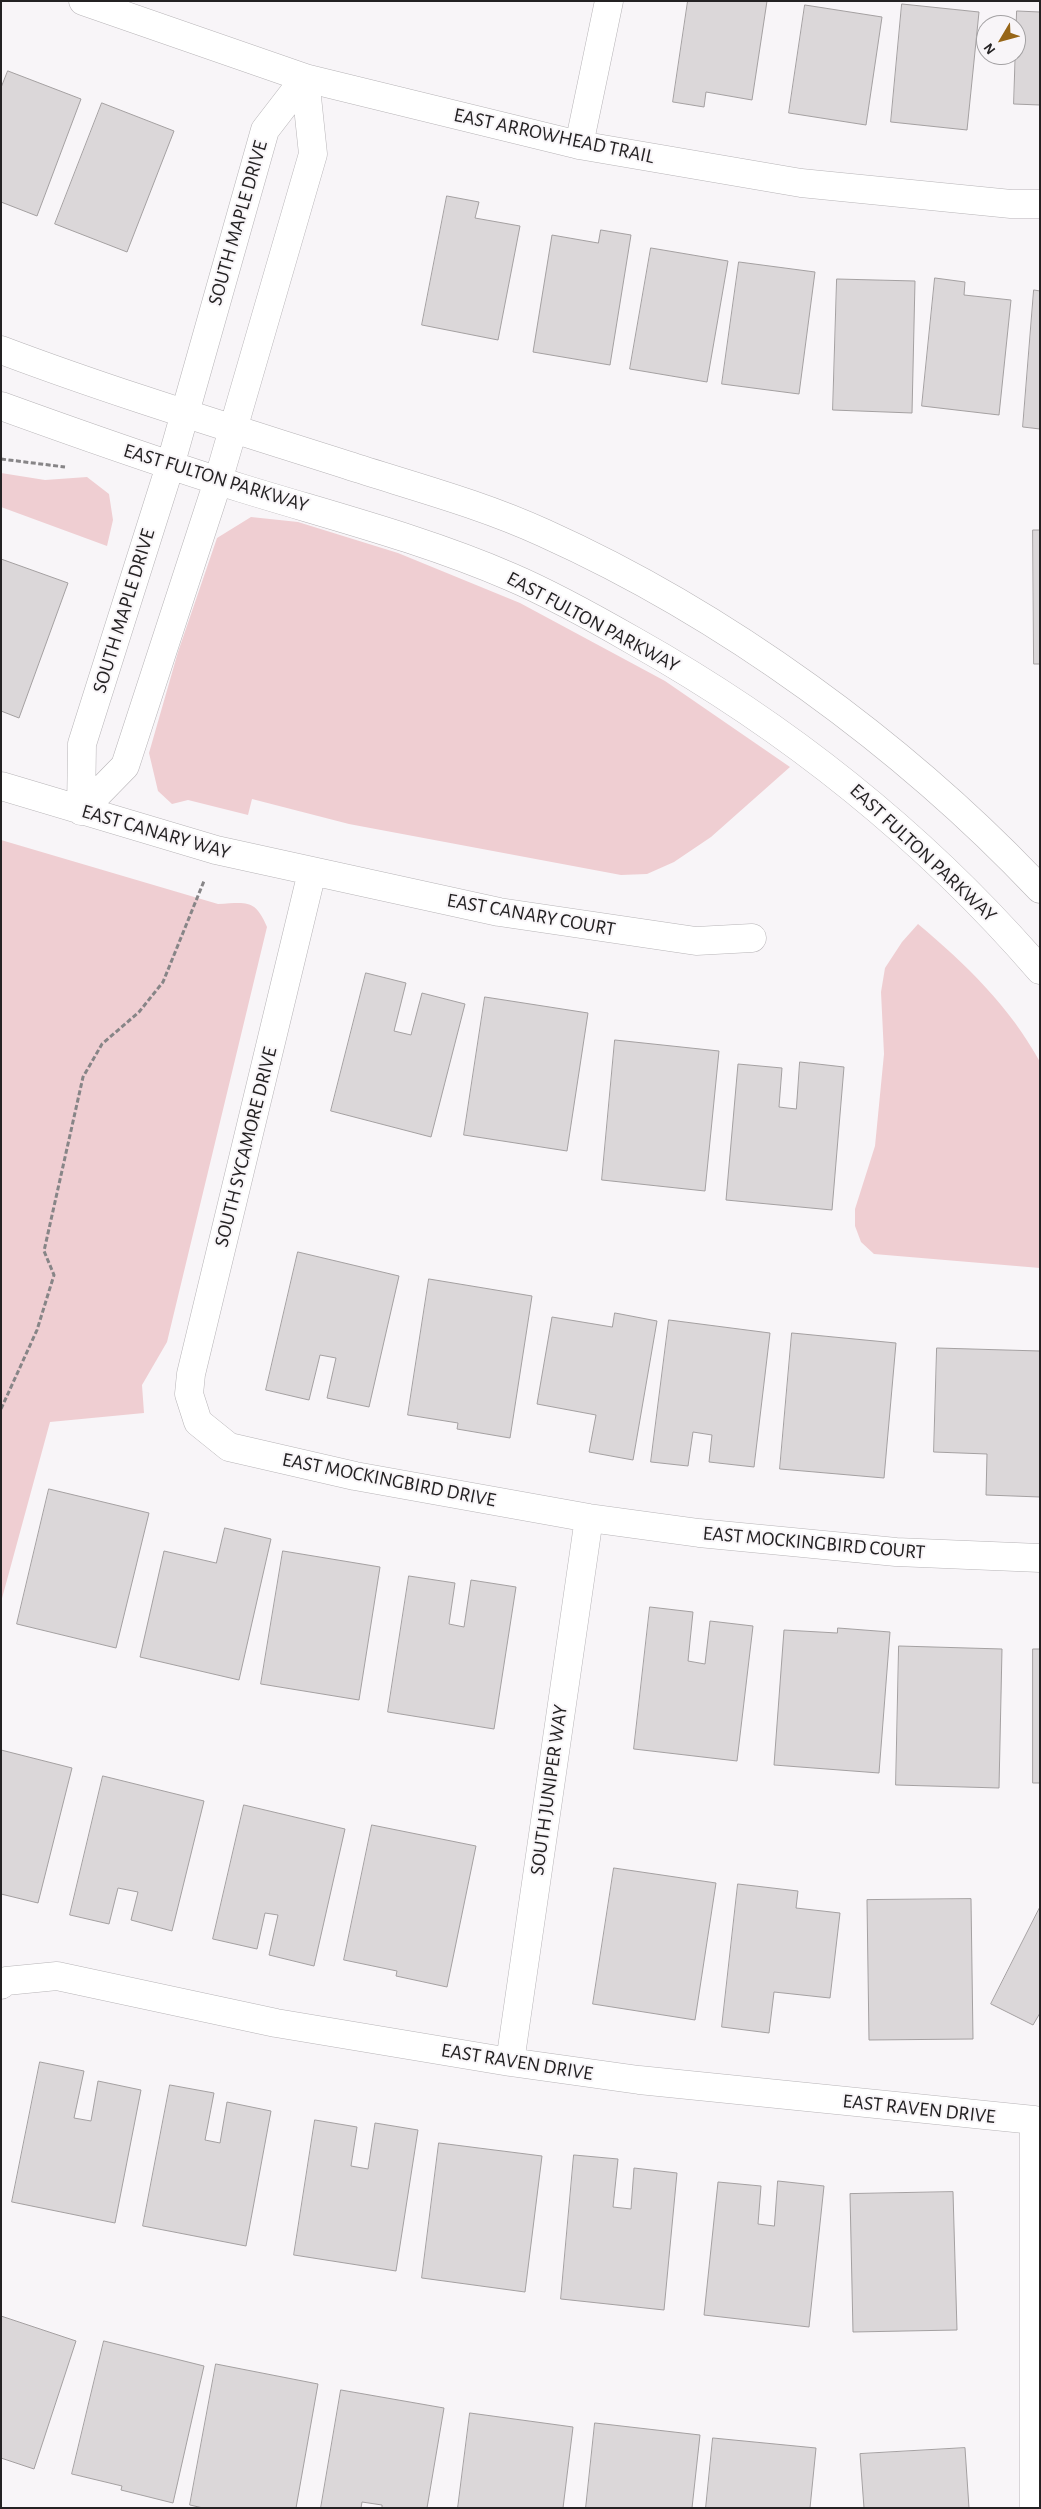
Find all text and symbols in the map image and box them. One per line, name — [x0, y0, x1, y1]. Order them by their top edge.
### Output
north arrow — [976, 15, 1026, 65]
text: N — [981, 40, 998, 57]
street label: EAST ARROWHEAD TRAIL — [452, 103, 656, 169]
street label: SOUTH MAPLE DRIVE — [203, 138, 273, 308]
street label: EAST FULTON PARKWAY — [121, 438, 311, 518]
street label: SOUTH MAPLE DRIVE — [88, 526, 160, 696]
street label: EAST FULTON PARKWAY — [503, 566, 683, 678]
street label: EAST FULTON PARKWAY — [845, 779, 1001, 927]
street label: EAST CANARY WAY — [79, 799, 233, 865]
street label: EAST CANARY COURT — [445, 888, 617, 942]
street label: SOUTH SYCAMORE DRIVE — [210, 1045, 282, 1249]
street label: EAST MOCKINGBIRD DRIVE — [280, 1447, 498, 1513]
street label: EAST MOCKINGBIRD COURT — [702, 1521, 926, 1565]
street label: SOUTH JUNIPER WAY — [525, 1703, 573, 1877]
street label: EAST RAVEN DRIVE — [439, 2038, 595, 2086]
street label: EAST RAVEN DRIVE — [841, 2089, 997, 2129]

